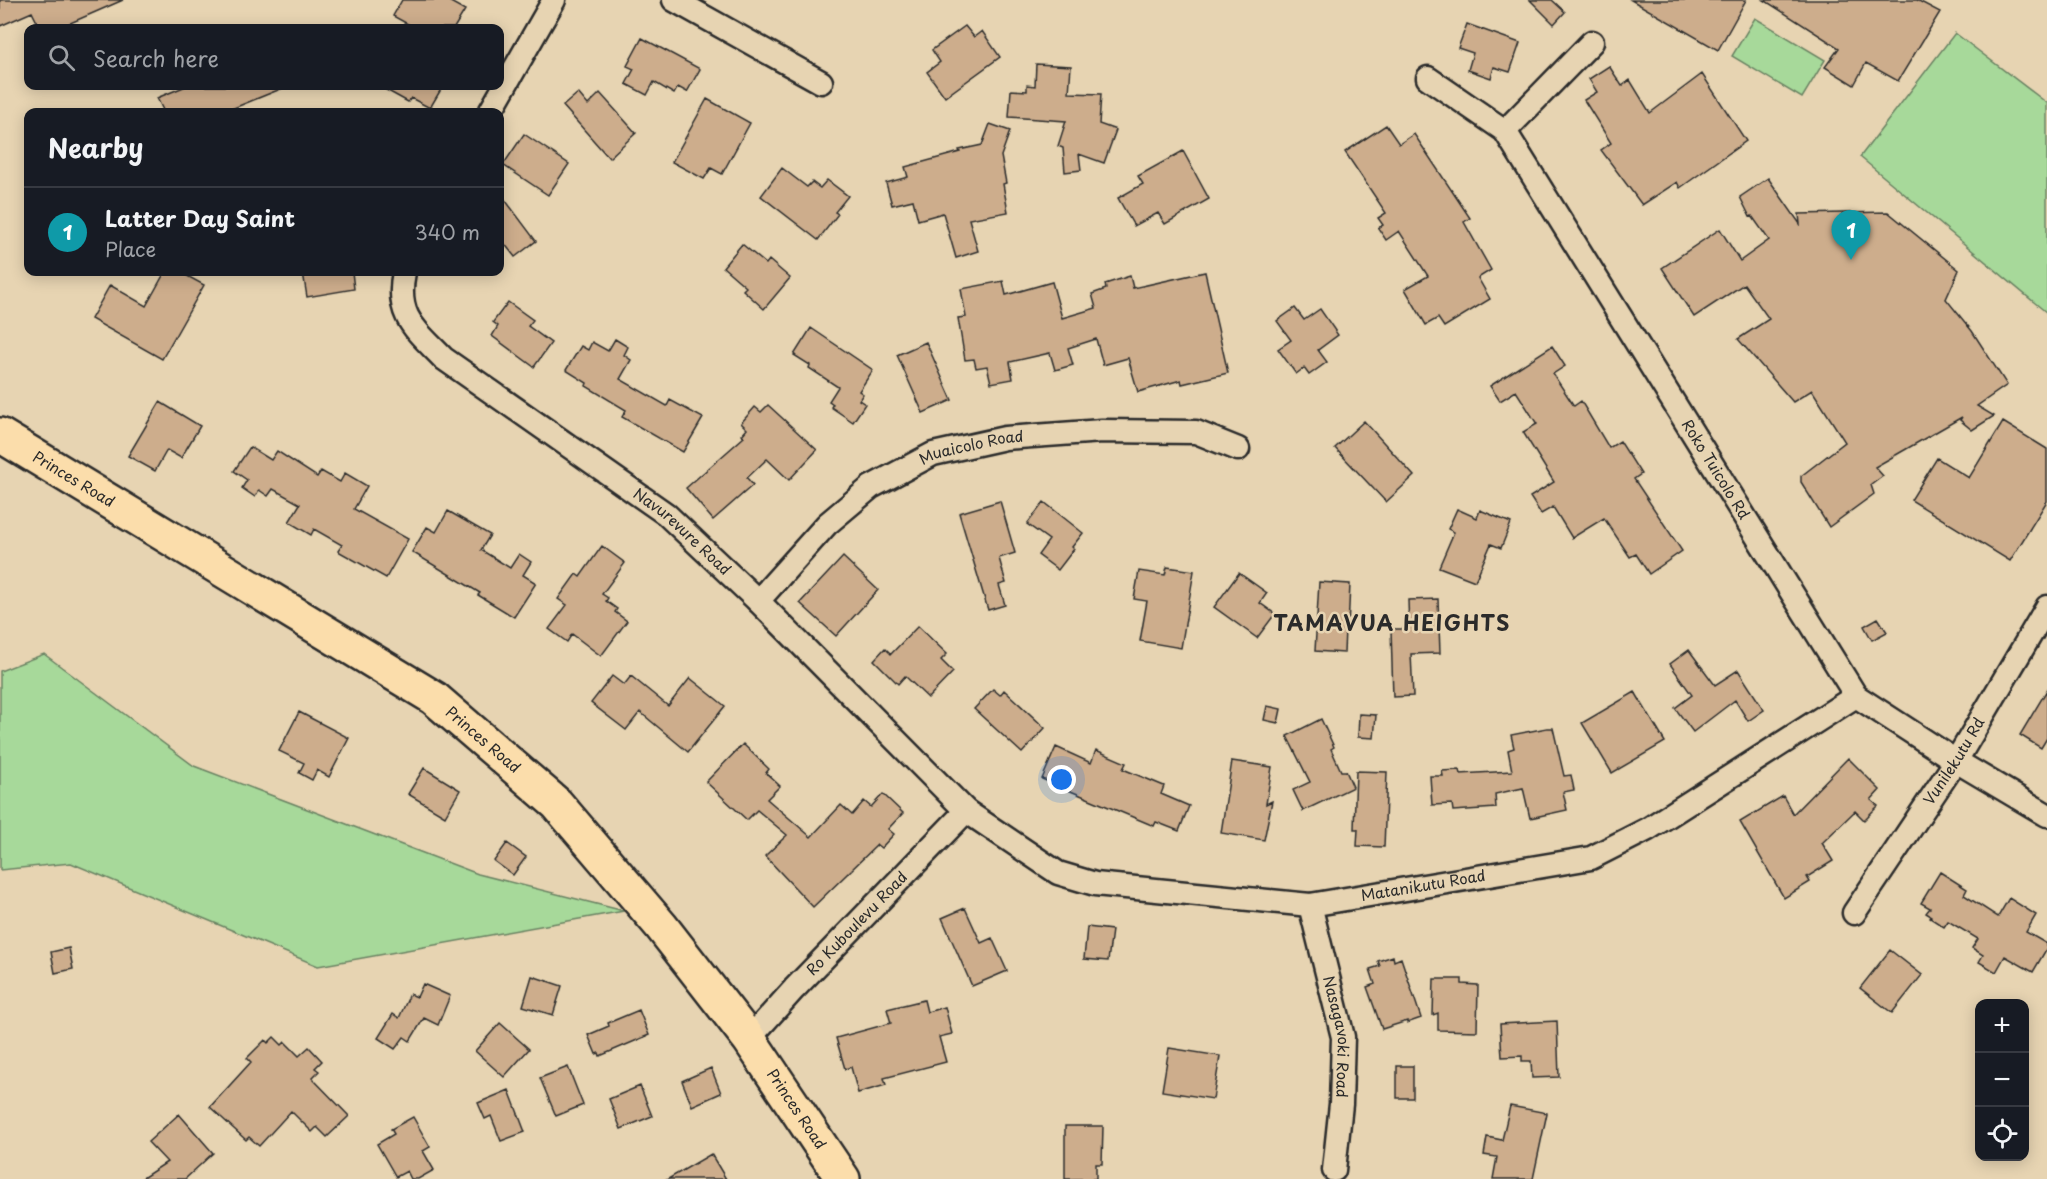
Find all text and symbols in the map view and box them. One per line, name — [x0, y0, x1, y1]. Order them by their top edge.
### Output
search box — [24, 24, 504, 90]
icon: search — [45, 41, 78, 74]
text: Search here — [93, 41, 219, 74]
text: Nearby — [48, 128, 143, 167]
text: Latter Day Saint — [105, 201, 295, 234]
pin: 1 — [1832, 210, 1870, 260]
text: 1 — [63, 217, 72, 247]
text: 340 m — [415, 217, 480, 247]
text: Place — [105, 234, 156, 264]
street label: Roko Tuicolo Rd — [1677, 414, 1756, 523]
street label: Muaicolo Road — [914, 424, 1024, 470]
street label: Princes Road — [29, 444, 120, 512]
street label: Navurevure Road — [629, 482, 737, 580]
district label: TAMAVUA HEIGHTS — [1273, 606, 1511, 638]
street label: Princes Road — [441, 700, 526, 778]
street label: Vunilekutu Rd — [1917, 713, 1989, 809]
your location — [1047, 765, 1076, 794]
street label: Matanikutu Road — [1359, 863, 1487, 906]
street label: Ro Kuboulevu Road — [800, 865, 912, 980]
street label: Nasagavoki Road — [1318, 973, 1356, 1098]
map controls — [1975, 999, 2029, 1161]
button: + — [1975, 999, 2029, 1053]
button: − — [1975, 1053, 2029, 1107]
street label: Princes Road — [762, 1064, 833, 1153]
button: locate — [1975, 1107, 2029, 1161]

